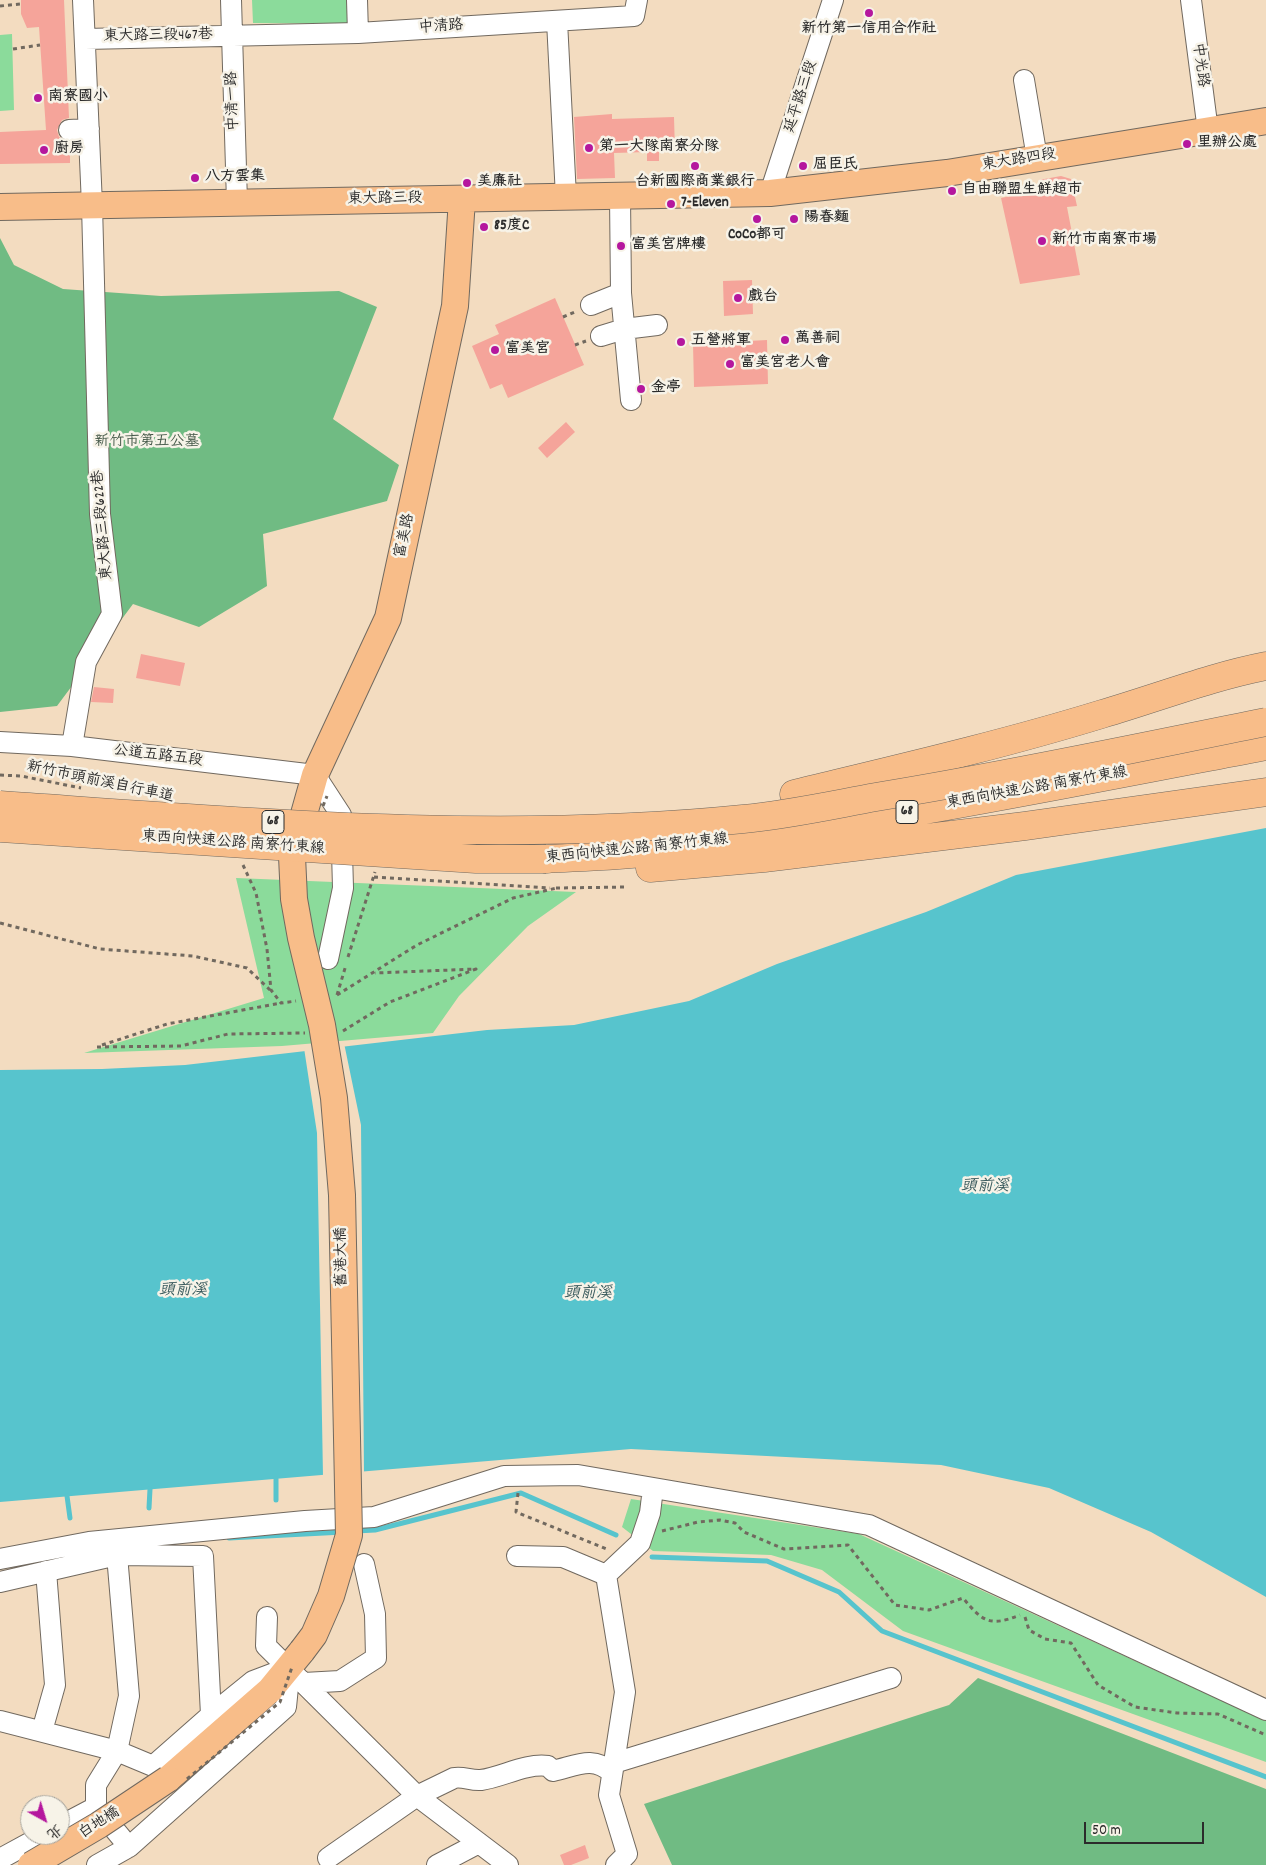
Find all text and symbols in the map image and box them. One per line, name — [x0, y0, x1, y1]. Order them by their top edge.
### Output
marker: 新竹第一信用合作社 — [863, 7, 875, 19]
street label: 中清路 — [418, 17, 464, 39]
place label: 新竹第一信用合作社 — [802, 21, 936, 39]
street label: 東大路三段467巷 — [103, 27, 213, 47]
street label: 中光路 — [1187, 42, 1211, 88]
street label: 延平路三段 — [782, 59, 822, 135]
street label: 中清一路 — [224, 71, 244, 131]
place label: 南寮國小 — [48, 89, 108, 107]
marker: 南寮國小 — [32, 92, 44, 104]
place label: 里辦公處 — [1197, 135, 1257, 153]
marker: 里辦公處 — [1181, 138, 1193, 150]
place label: 第一大隊南寮分隊 — [599, 139, 719, 157]
place label: 廚房 — [54, 141, 84, 159]
marker: 第一大隊南寮分隊 — [583, 142, 595, 154]
marker: 廚房 — [38, 144, 50, 156]
street label: 東大路四段 — [981, 146, 1057, 176]
place label: 屈臣氏 — [813, 157, 858, 175]
marker: 台新國際商業銀行 — [689, 160, 701, 172]
marker: 屈臣氏 — [797, 160, 809, 172]
place label: 八方雲集 — [205, 169, 265, 187]
marker: 八方雲集 — [189, 172, 201, 184]
place label: 美廉社 — [477, 174, 522, 192]
place label: 台新國際商業銀行 — [635, 174, 755, 192]
marker: 美廉社 — [461, 177, 473, 189]
place label: 自由聯盟生鮮超市 — [962, 182, 1082, 200]
marker: 自由聯盟生鮮超市 — [946, 185, 958, 197]
street label: 東大路三段 — [347, 190, 423, 210]
place label: 7-Eleven — [681, 195, 729, 213]
marker: 7-Eleven — [665, 198, 677, 210]
place label: 陽春麵 — [804, 210, 849, 228]
marker: CoCo都可 — [751, 213, 763, 225]
marker: 陽春麵 — [788, 213, 800, 225]
place label: 85度C — [494, 218, 529, 236]
marker: 85度C — [478, 221, 490, 233]
place label: CoCo都可 — [728, 227, 786, 245]
place label: 新竹市南寮市場 — [1052, 232, 1157, 250]
marker: 新竹市南寮市場 — [1036, 235, 1048, 247]
place label: 富美宮牌樓 — [631, 237, 706, 255]
marker: 富美宮牌樓 — [615, 240, 627, 252]
place label: 戲台 — [748, 289, 778, 307]
marker: 戲台 — [732, 292, 744, 304]
place label: 萬善祠 — [795, 331, 840, 349]
place label: 五營將軍 — [691, 333, 751, 351]
marker: 萬善祠 — [779, 334, 791, 346]
marker: 五營將軍 — [675, 336, 687, 348]
place label: 富美宮 — [505, 341, 550, 359]
marker: 富美宮 — [489, 344, 501, 356]
place label: 富美宮老人會 — [740, 355, 830, 373]
marker: 富美宮老人會 — [724, 358, 736, 370]
place label: 金亭 — [651, 380, 681, 398]
marker: 金亭 — [635, 383, 647, 395]
park label: 新竹市第五公墓 — [95, 434, 199, 452]
street label: 東大路三段622巷 — [90, 469, 118, 581]
street label: 富美路 — [393, 512, 419, 560]
street label: 公道五路五段 — [112, 743, 204, 771]
street label: 新竹市頭前溪自行車道 — [25, 759, 175, 807]
street label: 東西向快速公路 南寮竹東線 — [945, 764, 1129, 814]
road number: 68 — [896, 800, 918, 824]
road number: 68 — [262, 810, 284, 834]
street label: 東西向快速公路 南寮竹東線 — [141, 829, 325, 859]
street label: 東西向快速公路 南寮竹東線 — [545, 831, 729, 869]
water label: 頭前溪 — [961, 1178, 1009, 1198]
street label: 舊港大橋 — [333, 1227, 353, 1287]
water label: 頭前溪 — [159, 1282, 207, 1302]
water label: 頭前溪 — [564, 1285, 612, 1305]
north arrow — [20, 1795, 70, 1845]
street label: 白地橋 — [76, 1804, 124, 1844]
scale bar — [1086, 1812, 1206, 1844]
text: 北 — [42, 1819, 66, 1843]
text: 50 m — [1092, 1820, 1121, 1842]

